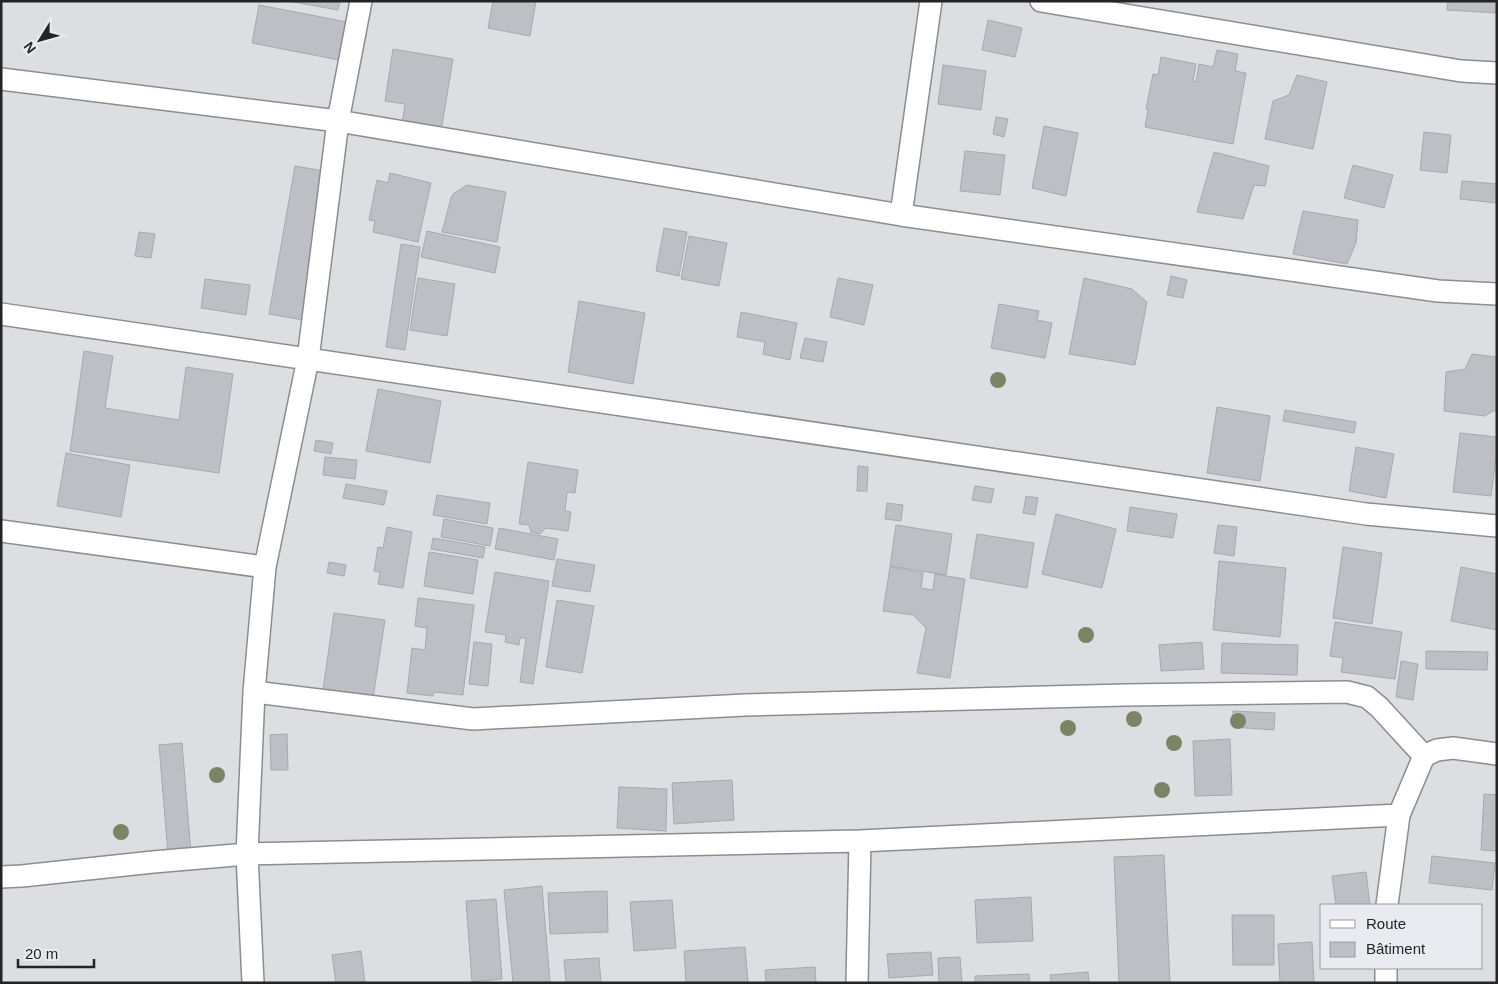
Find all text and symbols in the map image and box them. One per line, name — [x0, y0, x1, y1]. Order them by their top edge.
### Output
north arrow — [15, 15, 65, 65]
text: N — [20, 39, 39, 57]
legend — [1320, 904, 1483, 969]
text: Route — [1366, 915, 1406, 932]
scale bar — [18, 936, 94, 968]
text: Bâtiment — [1366, 940, 1426, 957]
text: 20 m — [25, 945, 58, 962]

